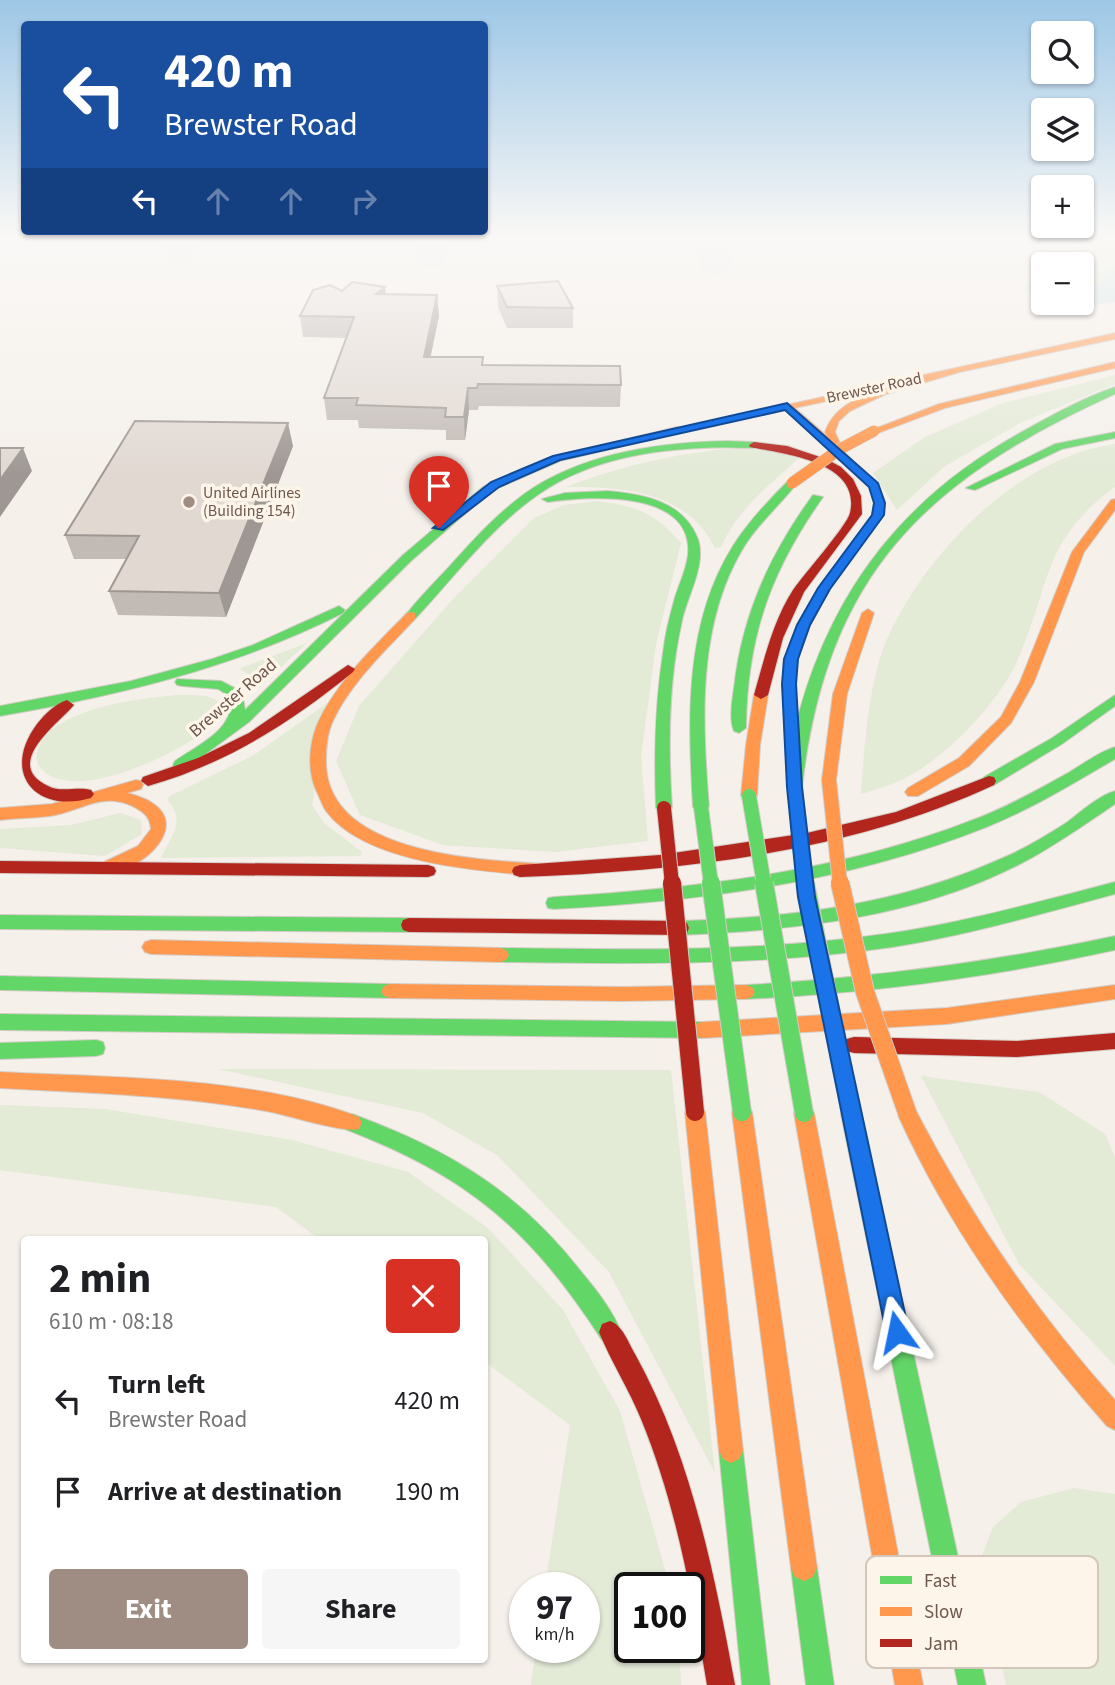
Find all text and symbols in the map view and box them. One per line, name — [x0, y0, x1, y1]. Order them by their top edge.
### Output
map controls — [1031, 21, 1094, 315]
button: search — [1031, 21, 1094, 84]
text: 420 m — [164, 37, 293, 107]
icon: left — [49, 49, 140, 140]
button: layers — [1031, 98, 1094, 161]
text: Brewster Road — [164, 102, 358, 148]
button: + — [1031, 175, 1094, 238]
icon: left — [126, 182, 164, 220]
icon: ahead — [199, 182, 237, 220]
icon: ahead — [272, 182, 310, 220]
icon: right — [345, 182, 383, 220]
button: − — [1031, 252, 1094, 315]
street label: Brewster Road — [824, 367, 924, 409]
pin — [409, 456, 469, 528]
icon: arrive — [420, 467, 458, 505]
place label: United Airlines (Building 154) — [203, 482, 301, 522]
marker: United Airlines (Building 154) — [181, 494, 197, 510]
street label: Brewster Road — [184, 653, 282, 743]
text: 2 min — [49, 1249, 151, 1309]
button: close — [386, 1259, 460, 1333]
position arrow — [860, 1295, 934, 1369]
text: 610 m · 08:18 — [49, 1305, 173, 1338]
text: Turn left — [108, 1366, 205, 1403]
icon: left — [49, 1382, 87, 1420]
text: 420 m — [394, 1382, 460, 1419]
text: Brewster Road — [108, 1403, 247, 1436]
icon: arrive — [49, 1473, 87, 1511]
text: Arrive at destination — [108, 1473, 342, 1510]
text: 190 m — [394, 1473, 460, 1510]
legend — [866, 1556, 1098, 1668]
text: Fast — [924, 1568, 957, 1595]
button: Exit — [49, 1569, 248, 1649]
button: Share — [262, 1569, 460, 1649]
speed limit sign: 100 — [614, 1572, 705, 1663]
text: 97 — [536, 1583, 573, 1633]
text: Slow — [924, 1599, 963, 1626]
text: km/h — [535, 1622, 574, 1647]
text: Jam — [924, 1631, 958, 1658]

